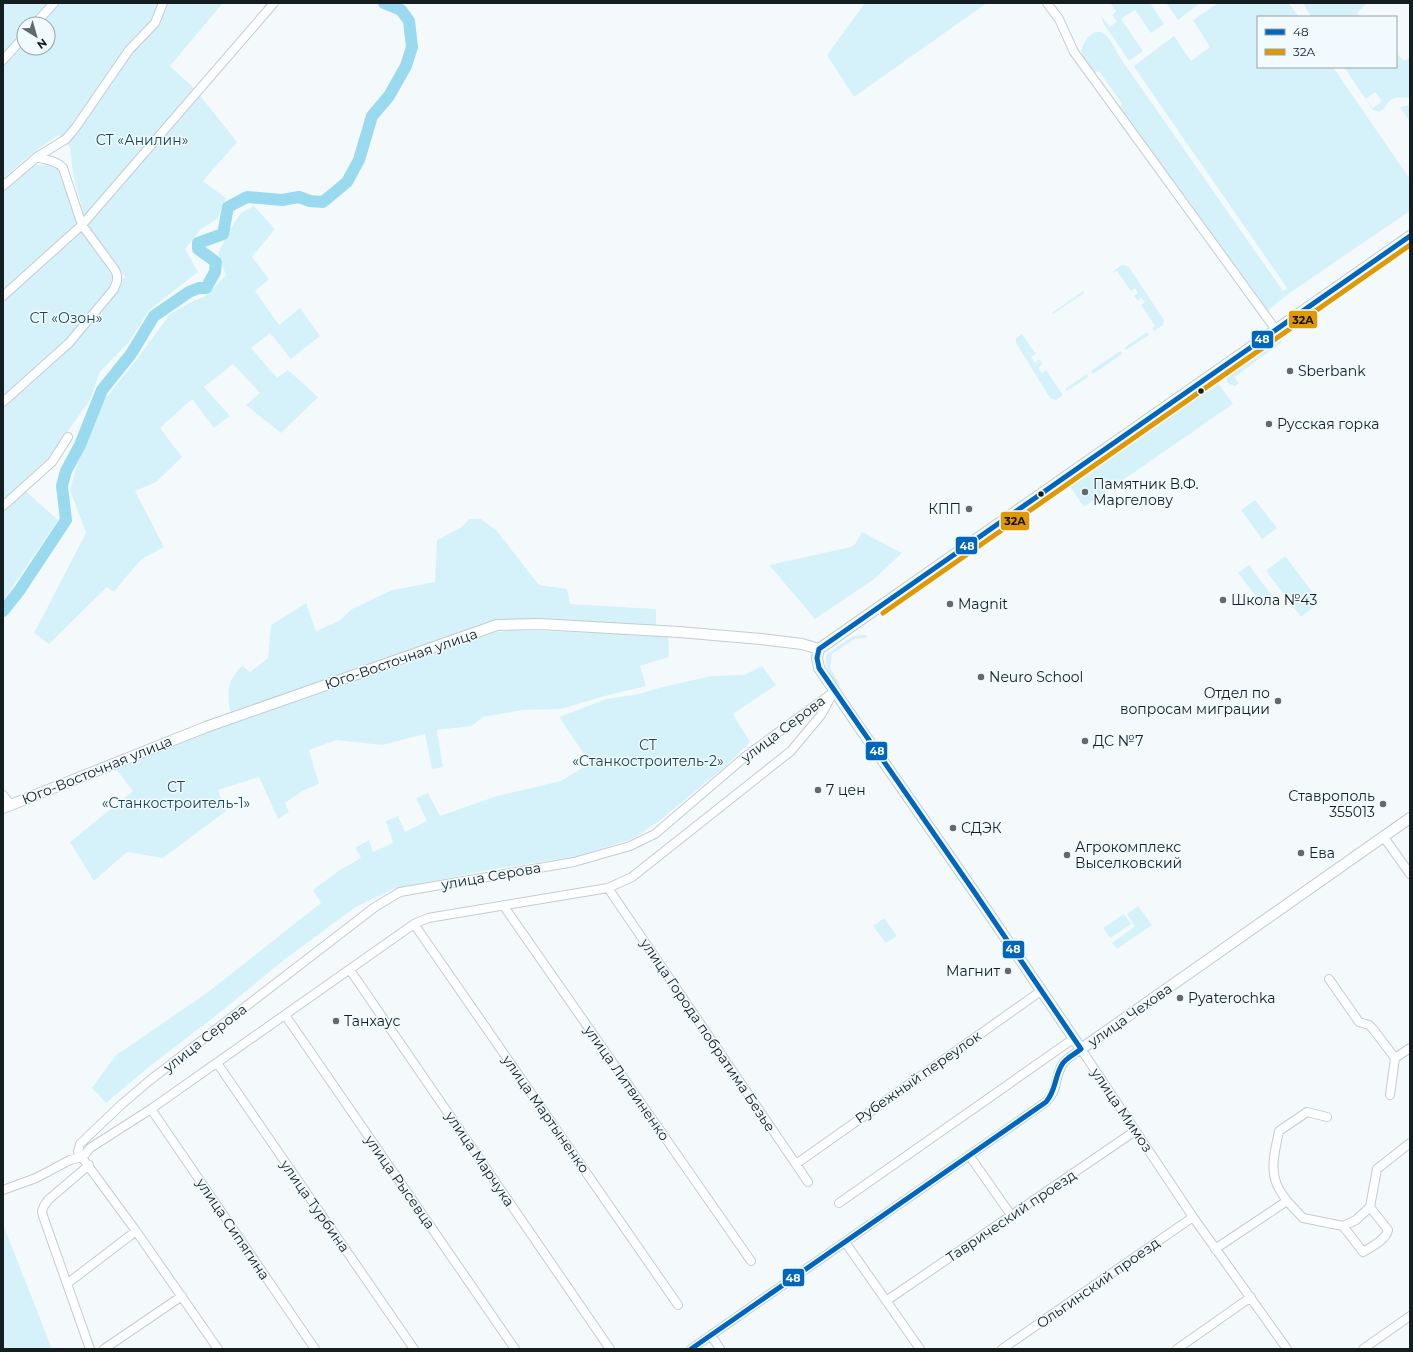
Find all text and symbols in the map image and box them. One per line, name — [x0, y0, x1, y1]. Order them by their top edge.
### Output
north arrow — [16, 16, 56, 56]
legend — [1257, 16, 1397, 68]
text: 48 — [1293, 24, 1309, 39]
text: N — [34, 36, 50, 52]
text: 32A — [1293, 44, 1316, 59]
park label: СТ «Анилин» — [96, 131, 188, 149]
park label: СТ «Озон» — [30, 309, 102, 327]
line badge: 32A — [1288, 310, 1318, 329]
text: 32A — [1291, 313, 1314, 327]
line badge: 48 — [1251, 330, 1274, 349]
text: 48 — [1255, 332, 1269, 346]
place label: Sberbank — [1298, 362, 1366, 380]
marker: Sberbank — [1285, 366, 1295, 376]
unlabelled marker — [1196, 386, 1206, 396]
place label: Русская горка — [1277, 415, 1379, 433]
marker: Русская горка — [1264, 419, 1274, 429]
place label: Памятник В.Ф. Маргелову — [1093, 475, 1198, 509]
marker: Памятник В.Ф. Маргелову — [1080, 487, 1090, 497]
unlabelled marker — [1036, 489, 1046, 499]
place label: КПП — [928, 500, 961, 518]
marker: КПП — [964, 504, 974, 514]
line badge: 32A — [1000, 511, 1030, 531]
text: 32A — [1003, 514, 1026, 528]
line badge: 48 — [955, 536, 978, 555]
text: 48 — [960, 539, 974, 553]
place label: Школа №43 — [1231, 591, 1317, 609]
place label: Magnit — [958, 595, 1008, 613]
marker: Школа №43 — [1218, 595, 1228, 605]
marker: Magnit — [945, 599, 955, 609]
street label: Юго-Восточная улица — [322, 624, 480, 694]
place label: Neuro School — [989, 668, 1083, 686]
marker: Neuro School — [976, 672, 986, 682]
place label: Отдел по вопросам миграции — [1120, 684, 1270, 718]
street label: улица Серова — [736, 691, 829, 767]
marker: Отдел по вопросам миграции — [1273, 696, 1283, 706]
street label: Юго-Восточная улица — [19, 732, 175, 808]
place label: ДС №7 — [1093, 732, 1143, 750]
park label: СТ «Станкостроитель-2» — [572, 736, 724, 770]
marker: ДС №7 — [1080, 736, 1090, 746]
line badge: 48 — [865, 741, 888, 761]
text: 48 — [870, 744, 884, 758]
park label: СТ «Станкостроитель-1» — [102, 778, 250, 812]
place label: 7 цен — [826, 781, 866, 799]
marker: 7 цен — [813, 785, 823, 795]
place label: Ставрополь 355013 — [1288, 787, 1375, 821]
marker: Ставрополь 355013 — [1378, 799, 1388, 809]
place label: СДЭК — [961, 819, 1002, 837]
marker: СДЭК — [948, 823, 958, 833]
place label: Агрокомплекс Выселковский — [1075, 838, 1182, 872]
place label: Ева — [1309, 844, 1335, 862]
marker: Ева — [1296, 848, 1306, 858]
marker: Агрокомплекс Выселковский — [1062, 850, 1072, 860]
street label: улица Серова — [439, 858, 542, 894]
street label: улица Города побратима Безье — [636, 934, 780, 1135]
line badge: 48 — [1002, 940, 1025, 959]
text: 48 — [1006, 942, 1020, 956]
place label: Магнит — [946, 962, 1000, 980]
marker: Магнит — [1003, 966, 1013, 976]
street label: улица Чехова — [1084, 979, 1176, 1051]
place label: Pyaterochka — [1188, 989, 1275, 1007]
marker: Pyaterochka — [1175, 993, 1185, 1003]
street label: улица Серова — [159, 1000, 250, 1077]
place label: Танхаус — [344, 1012, 400, 1030]
marker: Танхаус — [331, 1016, 341, 1026]
street label: улица Литвиненко — [580, 1021, 674, 1144]
street label: Рубежный переулок — [851, 1027, 985, 1127]
street label: улица Мартыненко — [498, 1051, 594, 1177]
street label: улица Мимоз — [1087, 1064, 1157, 1156]
street label: улица Марчука — [441, 1107, 518, 1210]
street label: улица Рысевца — [360, 1131, 439, 1232]
street label: улица Турбина — [276, 1155, 354, 1256]
street label: Таврический проезд — [943, 1166, 1079, 1266]
street label: улица Сипягина — [192, 1174, 274, 1283]
street label: Ольгинский проезд — [1033, 1234, 1163, 1332]
line badge: 48 — [782, 1268, 805, 1287]
text: 48 — [786, 1271, 800, 1285]

